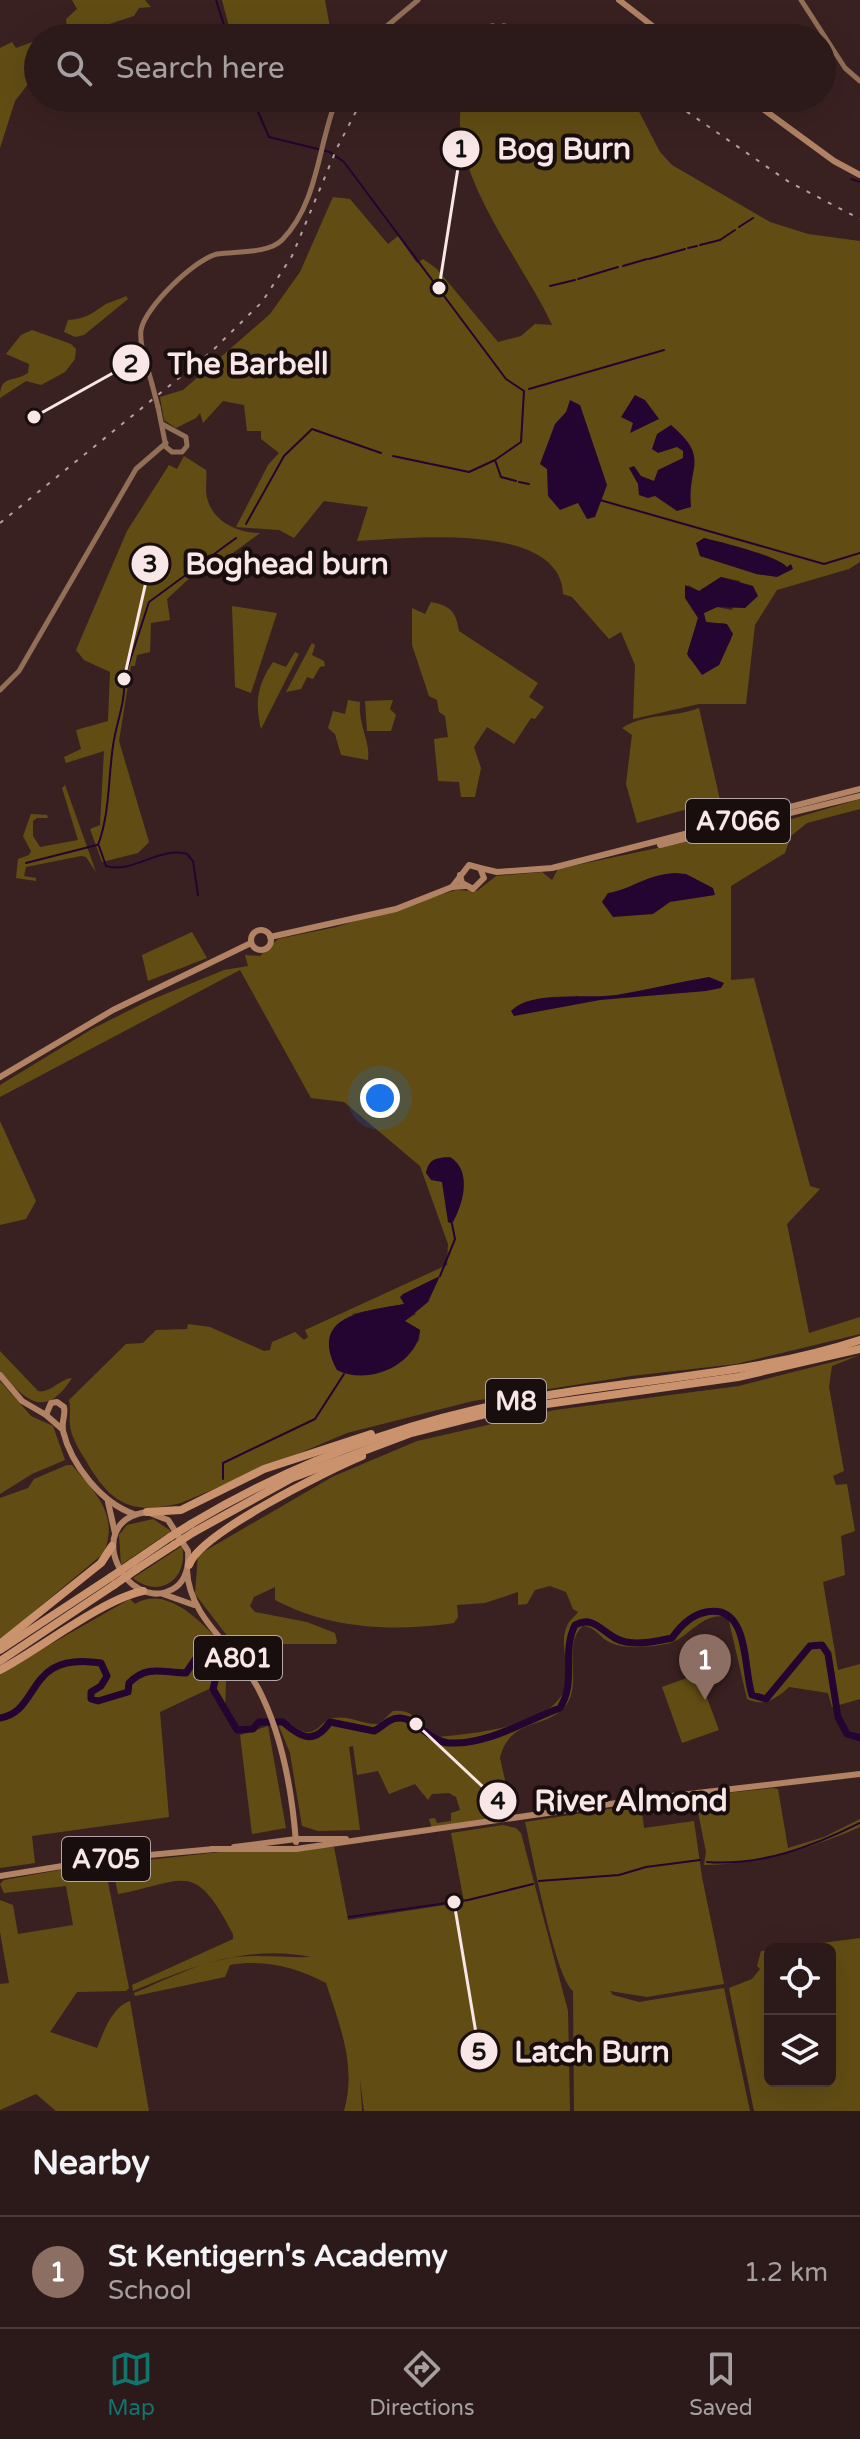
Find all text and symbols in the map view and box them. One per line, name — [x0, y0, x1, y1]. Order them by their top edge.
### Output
search box — [24, 24, 836, 112]
icon: search — [52, 46, 96, 90]
text: Search here — [116, 50, 285, 87]
callout: Bog Burn — [441, 122, 647, 176]
text: Bog Burn — [497, 131, 631, 168]
text: 1 — [453, 135, 469, 164]
callout: The Barbell — [111, 336, 344, 390]
text: The Barbell — [166, 346, 329, 383]
text: 2 — [123, 350, 139, 379]
callout: Boghead burn — [130, 537, 405, 591]
text: Boghead burn — [185, 546, 389, 583]
text: 3 — [142, 550, 158, 579]
road number: A7066 — [686, 799, 790, 843]
your location — [360, 1078, 400, 1118]
road number: M8 — [486, 1379, 546, 1423]
pin: 1 — [679, 1634, 731, 1700]
road number: A801 — [194, 1636, 282, 1680]
callout: River Almond — [478, 1774, 743, 1828]
text: River Almond — [534, 1783, 728, 1820]
text: 4 — [490, 1787, 506, 1816]
road number: A705 — [62, 1837, 150, 1881]
map controls — [764, 1943, 836, 2087]
button: locate — [764, 1943, 836, 2015]
button: layers — [764, 2015, 836, 2087]
callout: Latch Burn — [459, 2024, 686, 2078]
text: Latch Burn — [514, 2034, 670, 2071]
text: 5 — [471, 2038, 487, 2067]
text: Nearby — [32, 2143, 150, 2184]
text: St Kentigern's Academy — [108, 2238, 448, 2275]
text: 1 — [50, 2257, 66, 2288]
text: 1.2 km — [744, 2257, 828, 2288]
text: School — [108, 2275, 192, 2306]
tab: Map — [107, 2347, 155, 2421]
tab: Directions — [369, 2347, 475, 2421]
tab: Saved — [689, 2347, 753, 2421]

